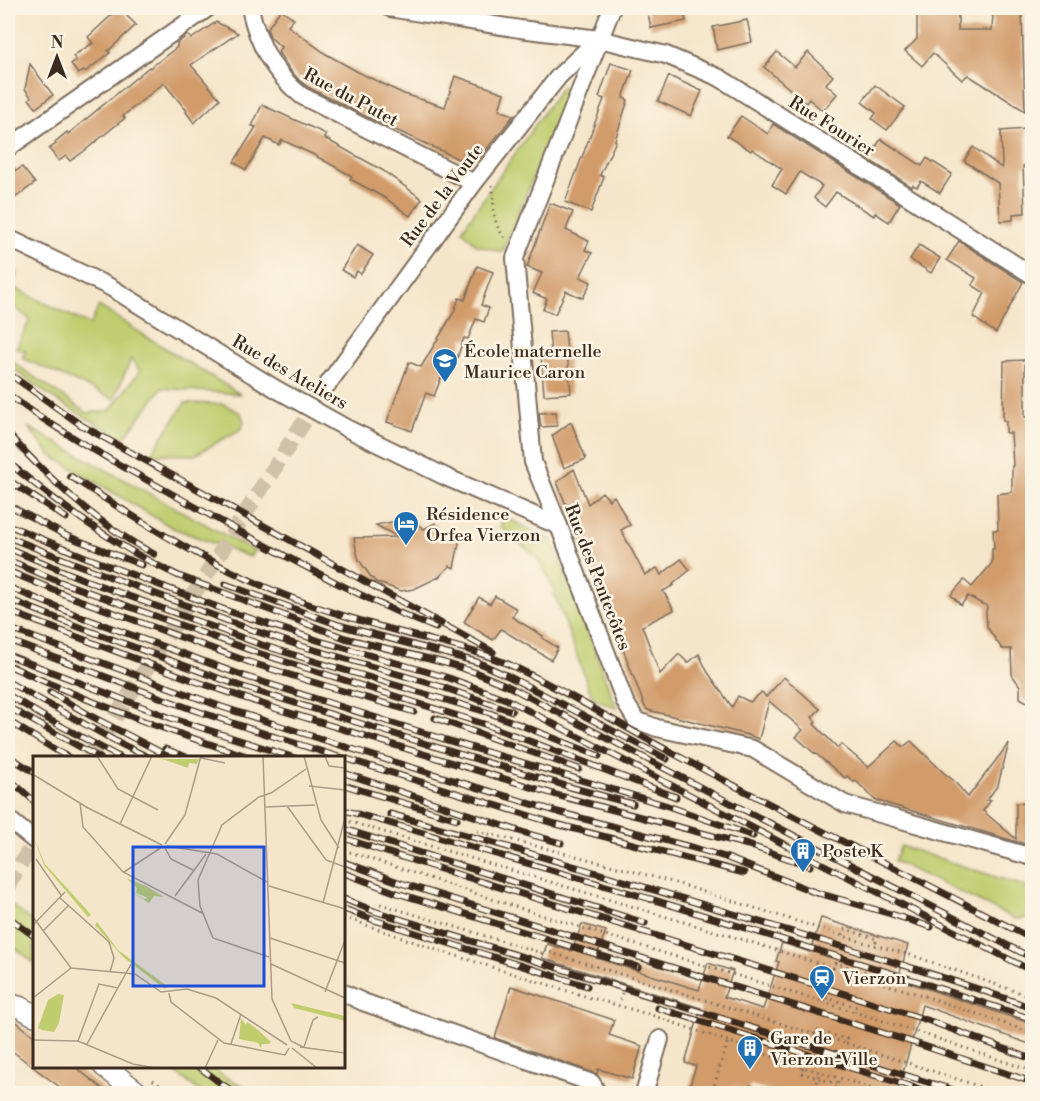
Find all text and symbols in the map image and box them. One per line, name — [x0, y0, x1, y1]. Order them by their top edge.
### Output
north arrow — [27, 27, 87, 87]
text: N — [51, 33, 64, 53]
street label: Rue du Putet — [299, 63, 403, 132]
street label: Rue Fourier — [784, 91, 879, 162]
street label: Rue de la Voute — [396, 139, 489, 252]
street label: Rue des Ateliers — [228, 330, 352, 415]
place label: École maternelle Maurice Caron — [464, 340, 602, 384]
school or university icon: École maternelle Maurice Caron — [430, 346, 460, 384]
street label: Rue des Pentecôtes — [559, 501, 636, 654]
place label: Résidence Orfea Vierzon — [426, 503, 541, 547]
hotel icon: Résidence Orfea Vierzon — [391, 509, 421, 547]
inset map — [33, 756, 345, 1068]
building icon: Poste K — [788, 836, 818, 874]
place label: Poste K — [822, 840, 885, 863]
station icon: Vierzon — [807, 963, 837, 1001]
place label: Vierzon — [841, 967, 906, 990]
place label: Gare de Vierzon-Ville — [769, 1027, 877, 1071]
building icon: Gare de Vierzon-Ville — [735, 1033, 765, 1071]

